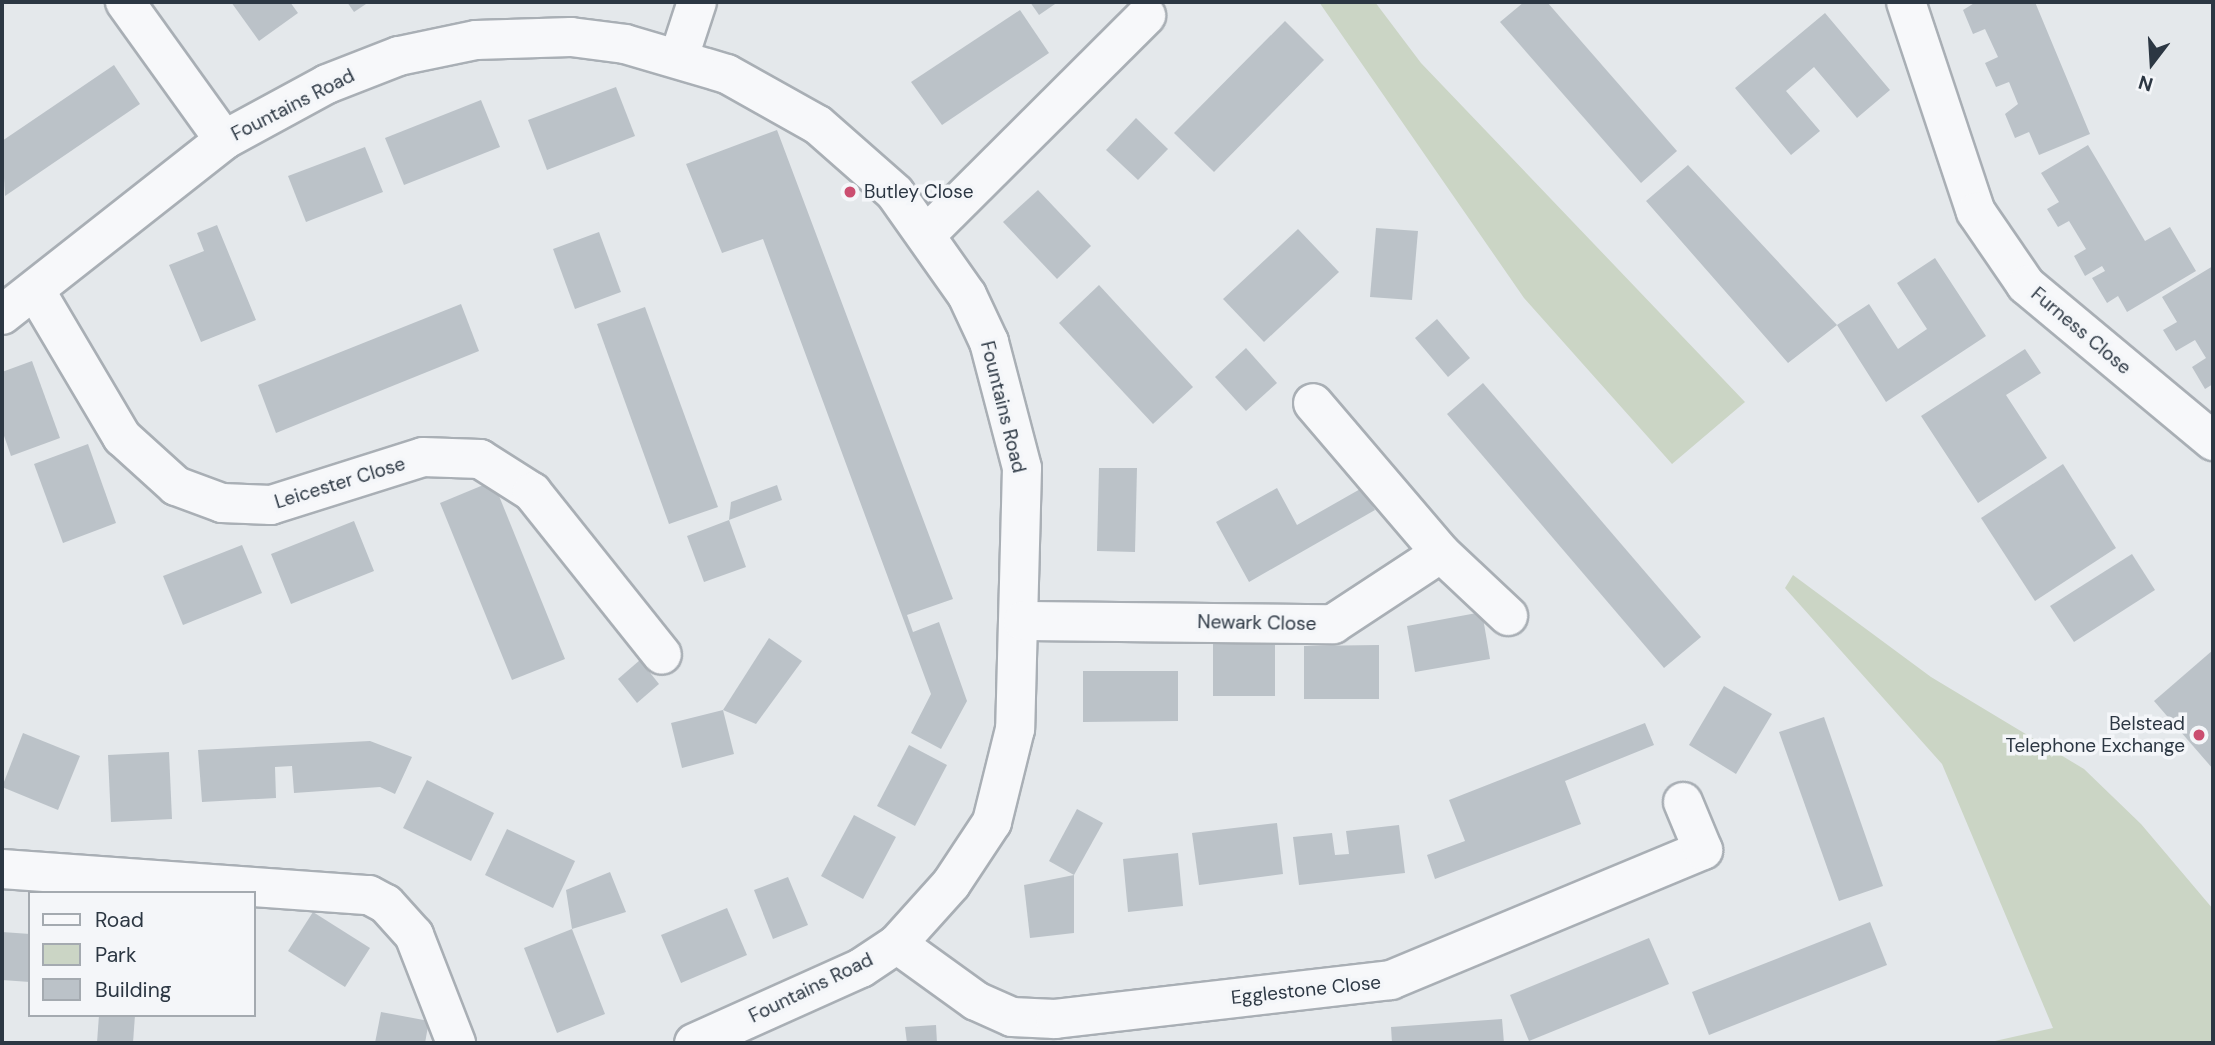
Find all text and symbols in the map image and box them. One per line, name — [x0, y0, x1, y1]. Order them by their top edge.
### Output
north arrow — [2117, 28, 2187, 98]
street label: Fountains Road — [228, 64, 358, 146]
text: N — [2135, 70, 2156, 98]
place label: Butley Close — [864, 181, 974, 203]
marker: Butley Close — [842, 184, 858, 200]
street label: Furness Close — [2026, 283, 2136, 379]
street label: Fountains Road — [976, 339, 1030, 475]
street label: Leicester Close — [272, 452, 408, 514]
street label: Newark Close — [1197, 611, 1317, 635]
place label: Belstead Telephone Exchange — [2006, 713, 2185, 757]
marker: Belstead Telephone Exchange — [2191, 727, 2207, 743]
legend — [28, 891, 256, 1017]
text: Road — [95, 906, 144, 934]
text: Park — [95, 941, 136, 969]
street label: Fountains Road — [745, 948, 877, 1028]
street label: Egglestone Close — [1230, 971, 1382, 1009]
text: Building — [95, 976, 171, 1004]

